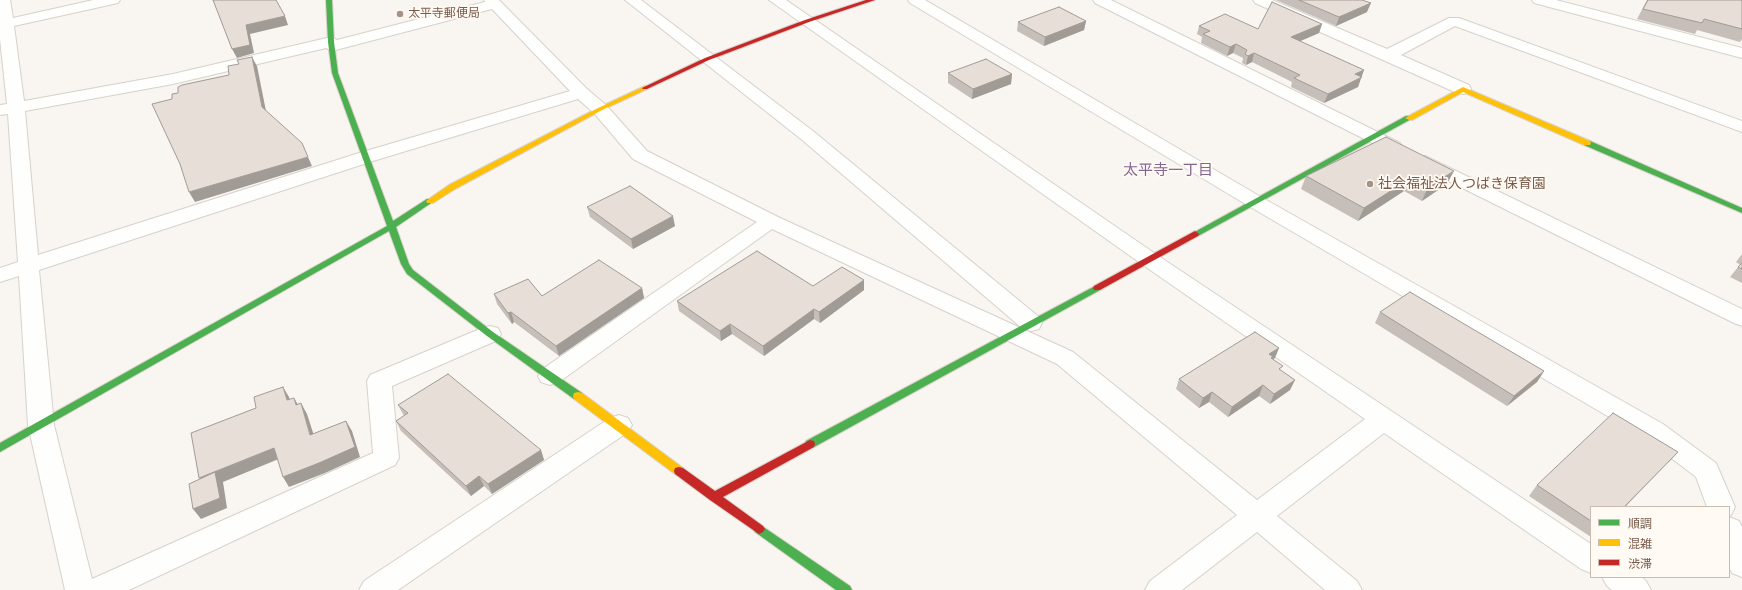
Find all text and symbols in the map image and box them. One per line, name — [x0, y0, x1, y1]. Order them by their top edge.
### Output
place label: 太平寺郵便局 — [408, 7, 480, 21]
marker: 太平寺郵便局 — [395, 9, 405, 19]
district label: 太平寺一丁目 — [1123, 162, 1213, 180]
place label: 社会福祉法人つばき保育園 — [1378, 176, 1546, 192]
marker: 社会福祉法人つばき保育園 — [1365, 179, 1375, 189]
legend — [1590, 506, 1730, 578]
text: 順調 — [1628, 517, 1652, 531]
text: 混雑 — [1628, 537, 1652, 551]
text: 渋滞 — [1628, 557, 1652, 571]

